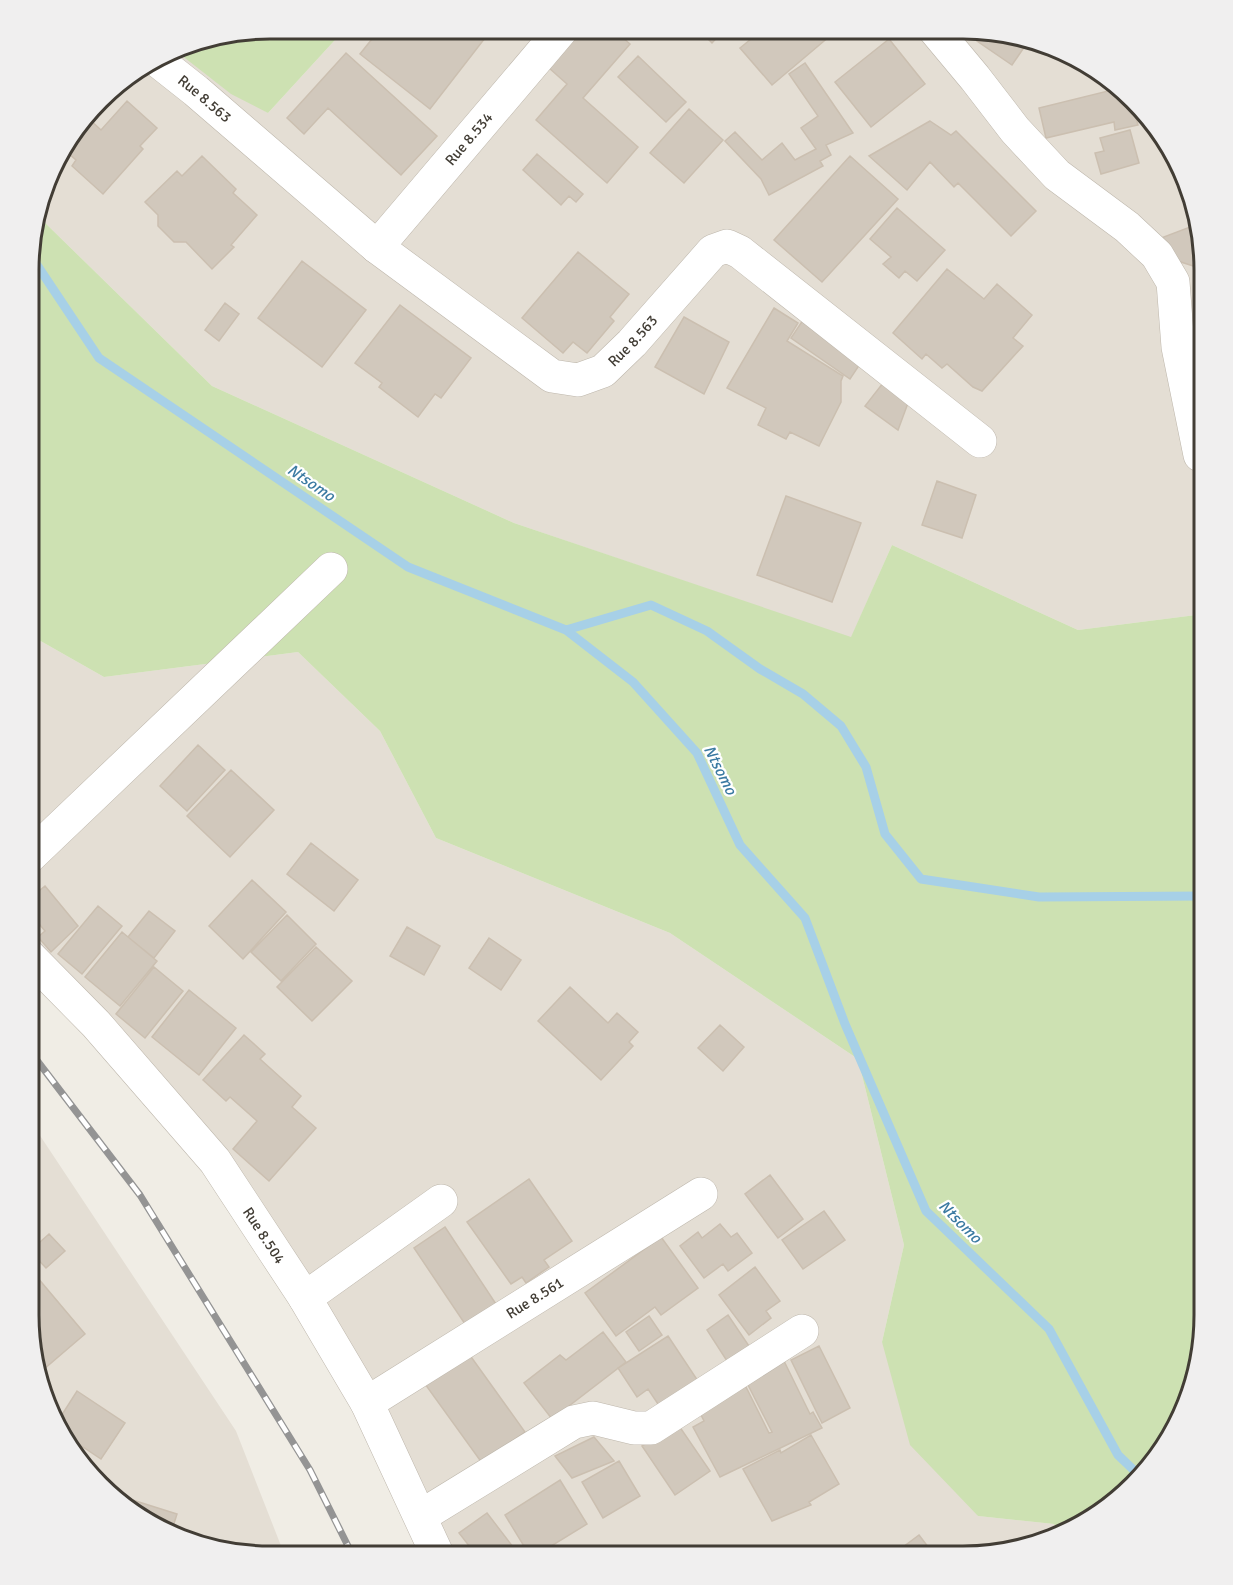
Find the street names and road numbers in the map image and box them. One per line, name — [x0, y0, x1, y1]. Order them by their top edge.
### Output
street label: Rue 8.563 — [174, 71, 235, 126]
street label: Rue 8.534 — [441, 108, 496, 169]
street label: Rue 8.563 — [604, 311, 661, 370]
street label: Rue 8.504 — [239, 1204, 289, 1267]
street label: Rue 8.561 — [503, 1273, 567, 1323]

